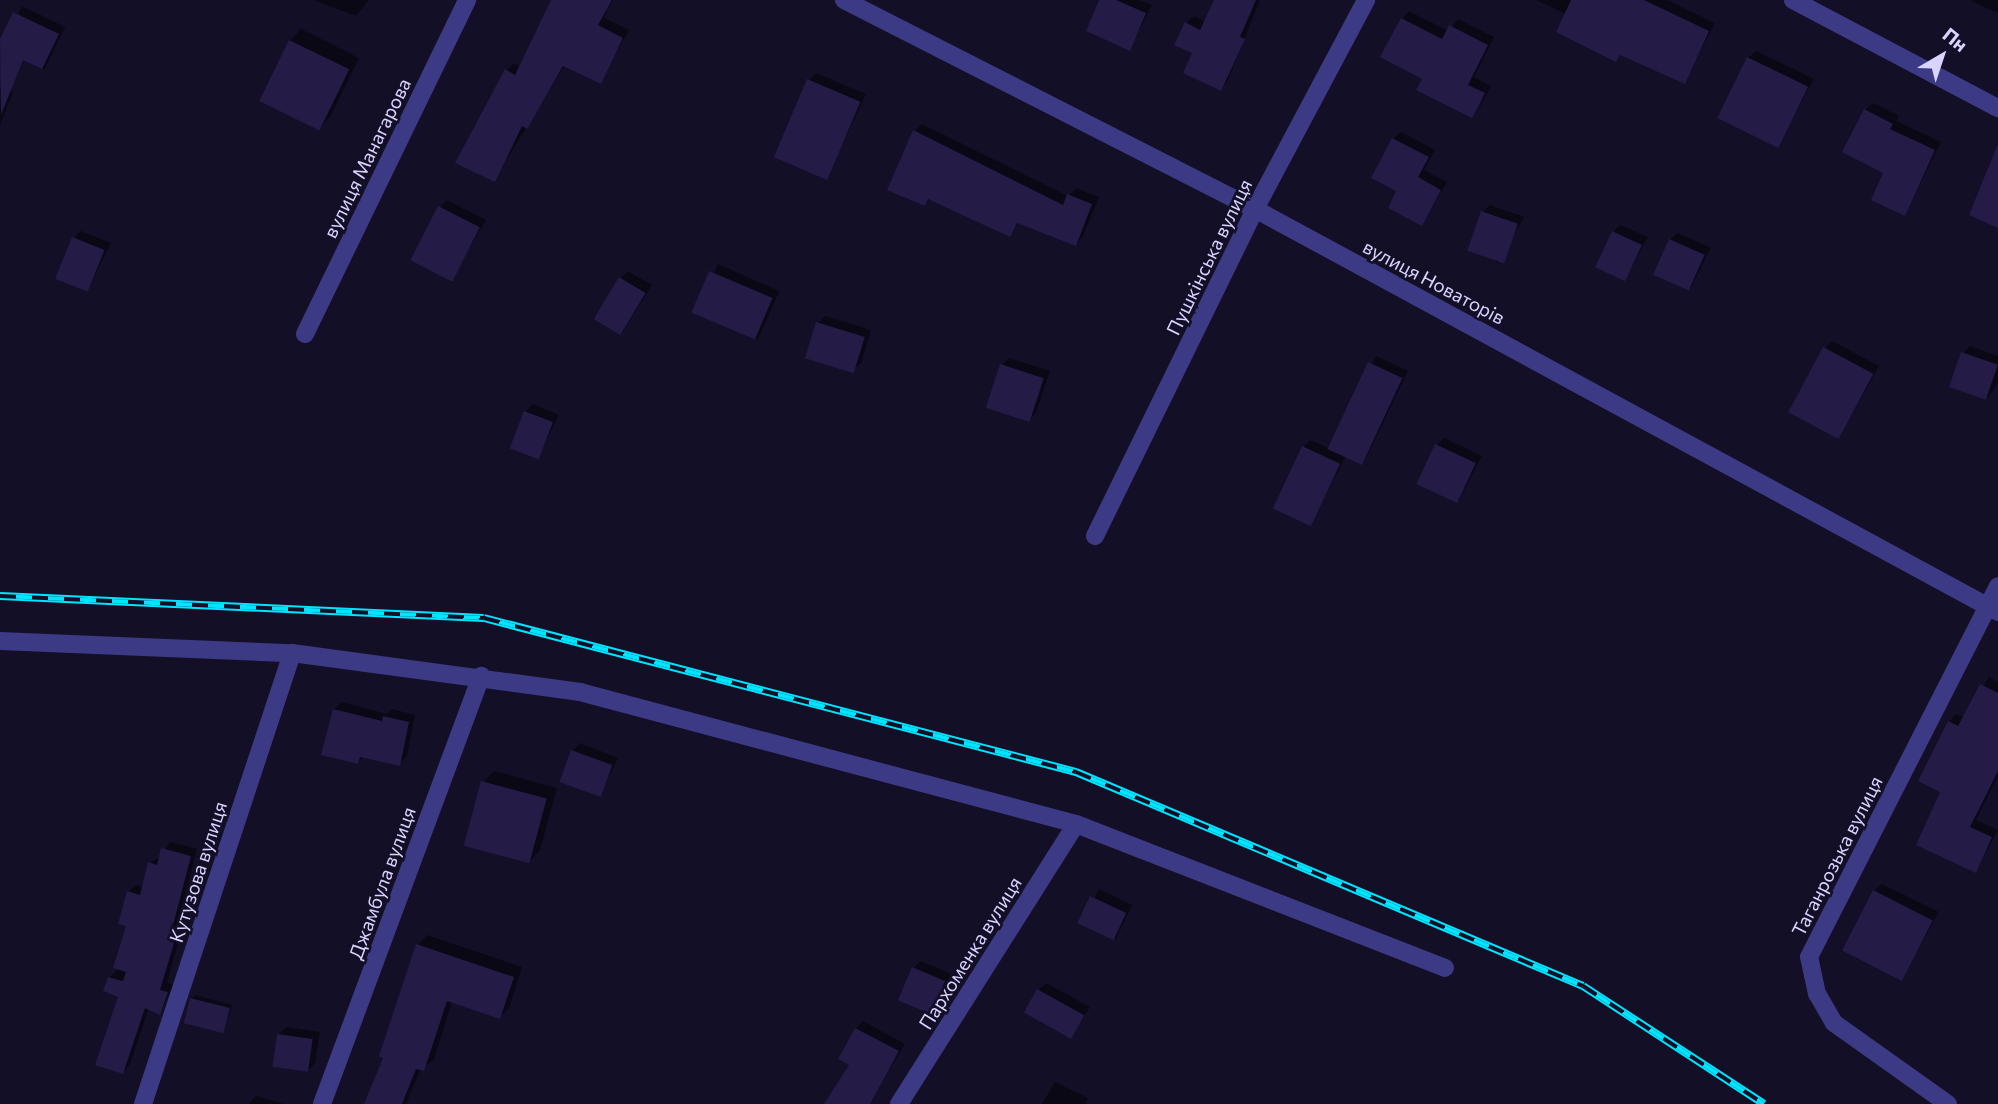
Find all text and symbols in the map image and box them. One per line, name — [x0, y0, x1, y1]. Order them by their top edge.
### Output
north arrow — [1907, 21, 1977, 91]
text: Пн — [1939, 22, 1973, 56]
street label: вулиця Манагарова — [318, 74, 416, 242]
street label: Пушкінська вулиця — [1161, 175, 1257, 339]
street label: вулиця Новаторів — [1359, 235, 1509, 329]
street label: Таганрозька вулиця — [1787, 772, 1887, 940]
street label: Кутузова вулиця — [164, 799, 232, 945]
street label: Джамбула вулиця — [344, 804, 420, 962]
street label: Пархоменка вулиця — [914, 872, 1026, 1034]

